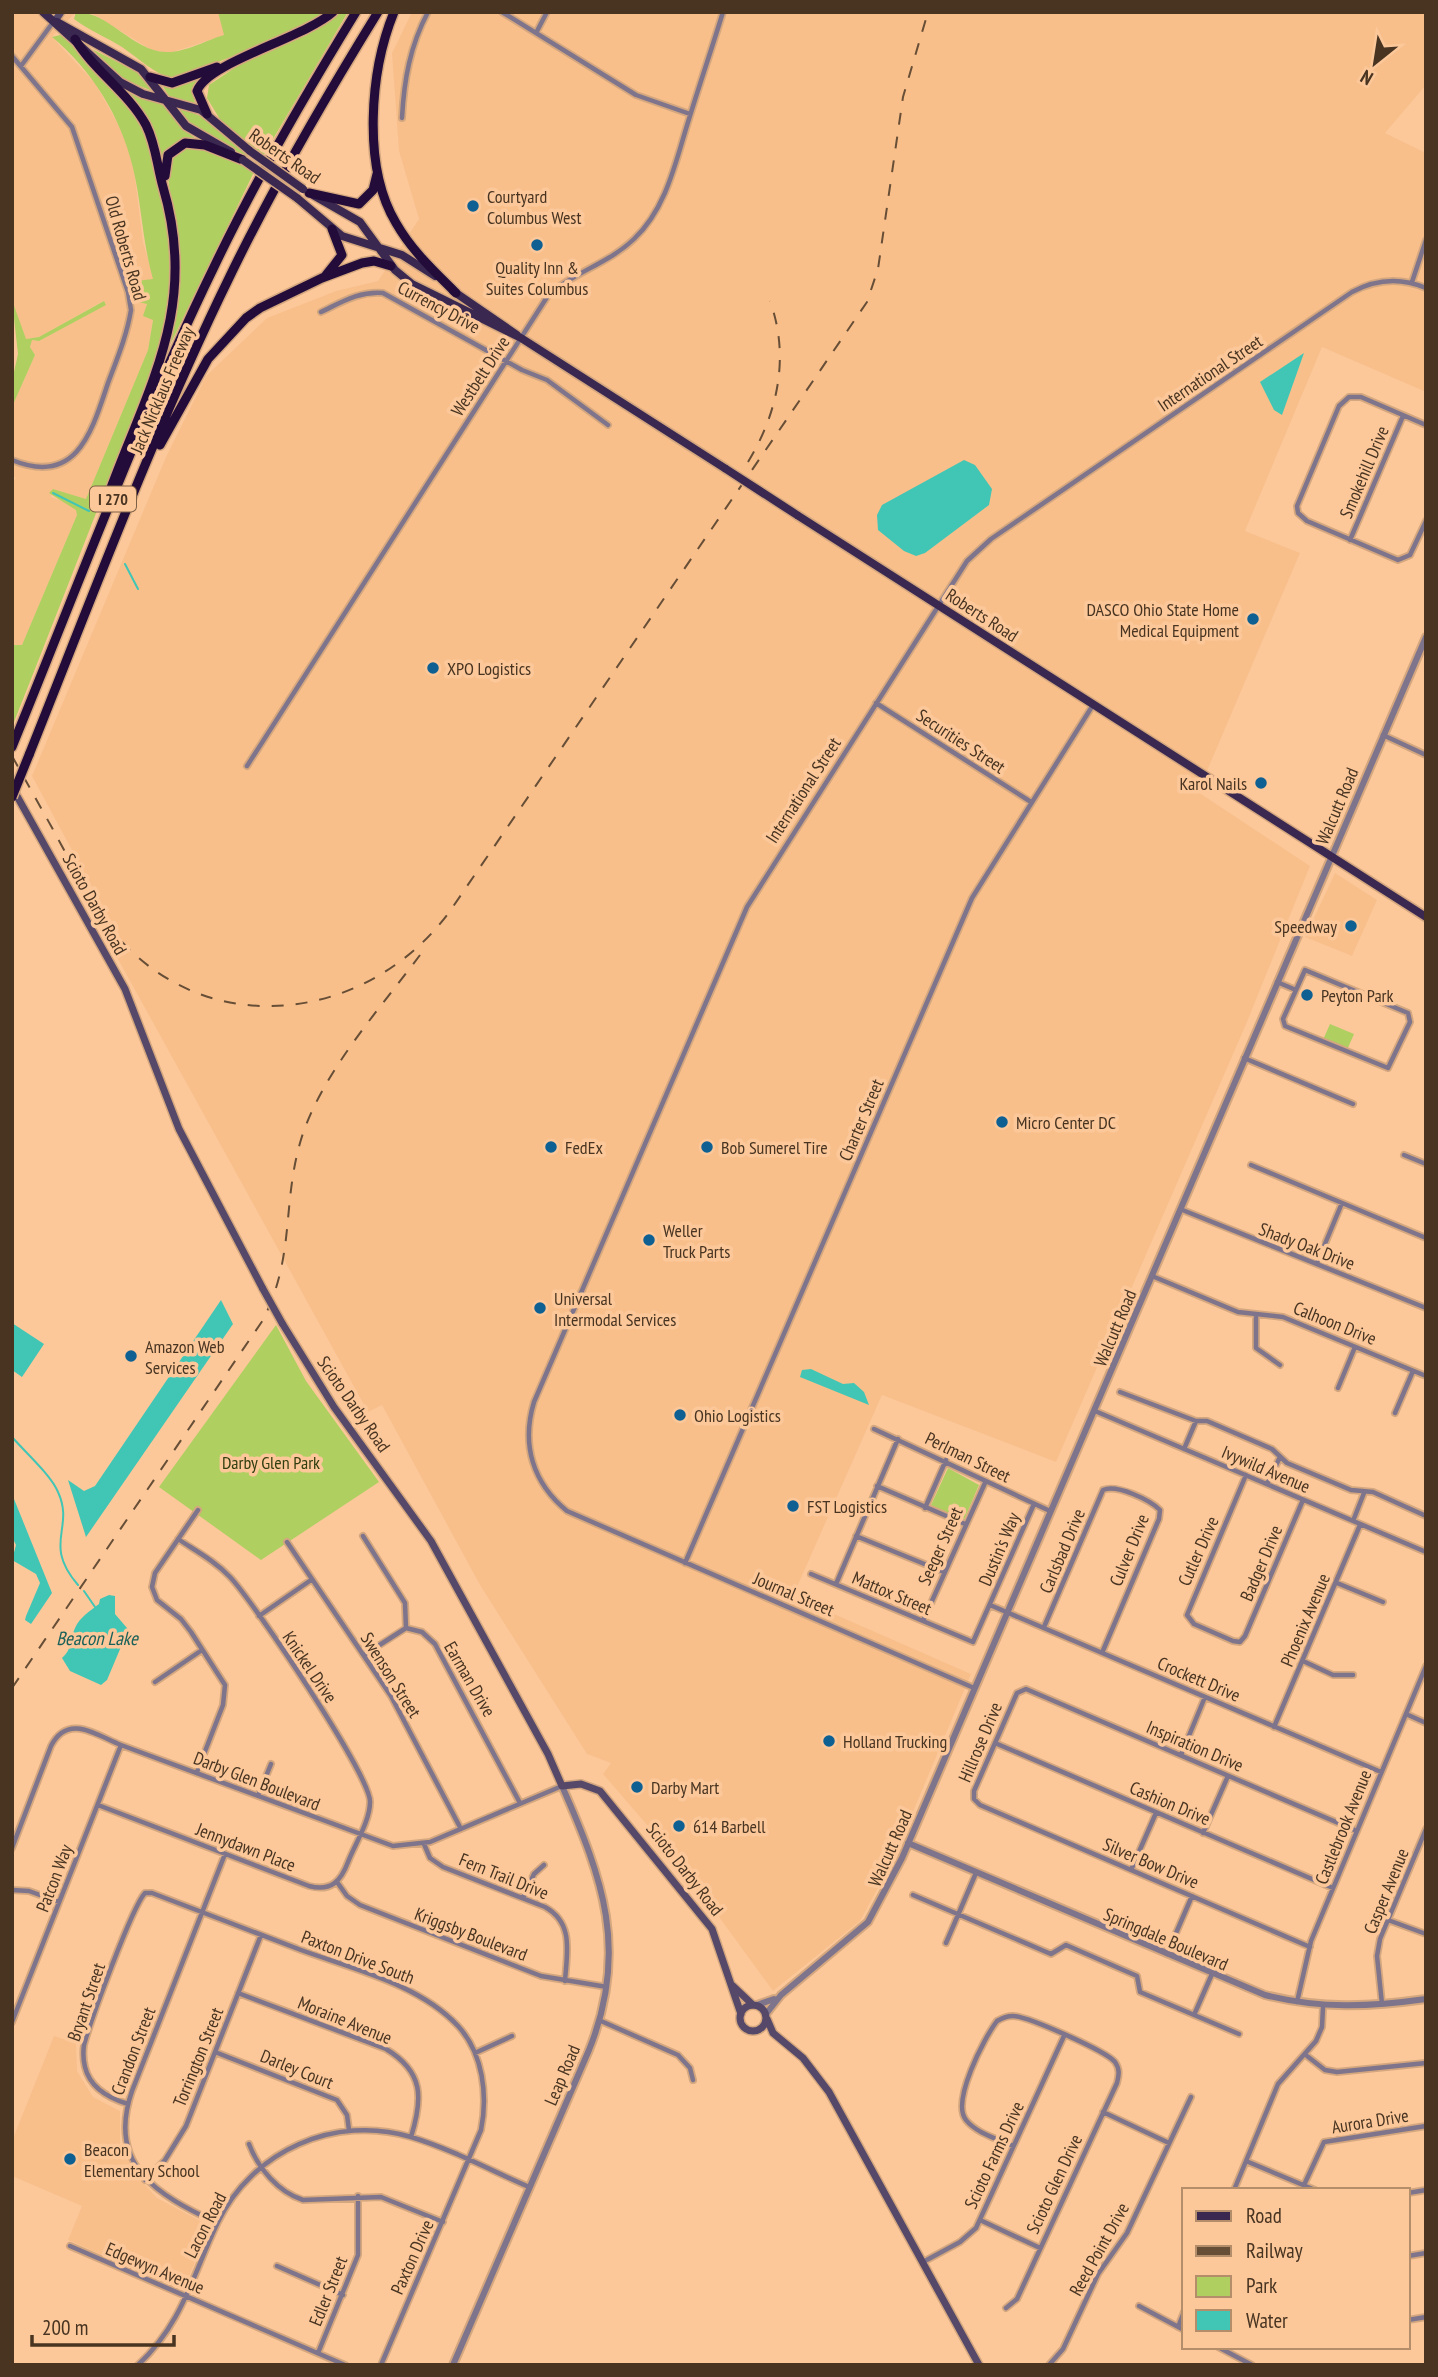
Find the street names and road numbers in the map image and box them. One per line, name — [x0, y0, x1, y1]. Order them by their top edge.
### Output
street label: Roberts Road — [245, 123, 325, 189]
street label: Old Roberts Road — [100, 193, 152, 303]
street label: Currency Drive — [394, 276, 484, 338]
street label: Jack Nicklaus Freeway — [124, 323, 199, 458]
street label: International Street — [1153, 330, 1267, 416]
street label: Westbelt Drive — [446, 332, 514, 420]
street label: Smokehill Drive — [1334, 422, 1394, 522]
road number: I 270 — [90, 486, 136, 512]
street label: Roberts Road — [941, 583, 1023, 647]
street label: Securities Street — [912, 704, 1010, 778]
street label: International Street — [760, 733, 846, 847]
street label: Walcutt Road — [1310, 764, 1364, 848]
street label: Scioto Darby Road — [58, 849, 132, 959]
street label: Charter Street — [833, 1075, 889, 1165]
street label: Shady Oak Drive — [1256, 1217, 1358, 1275]
street label: Walcutt Road — [1088, 1286, 1142, 1370]
street label: Calhoon Drive — [1290, 1296, 1380, 1350]
street label: Scioto Darby Road — [312, 1351, 396, 1457]
street label: Perlman Street — [922, 1426, 1014, 1488]
street label: Ivywild Avenue — [1218, 1440, 1314, 1498]
street label: Seeger Street — [913, 1503, 968, 1589]
street label: Carlsbad Drive — [1034, 1505, 1090, 1597]
street label: Dustin's Way — [973, 1509, 1025, 1589]
street label: Culver Drive — [1104, 1511, 1154, 1589]
street label: Cutler Drive — [1172, 1513, 1224, 1589]
street label: Badger Drive — [1235, 1522, 1287, 1604]
street label: Journal Street — [749, 1566, 838, 1621]
street label: Mattox Street — [849, 1566, 935, 1620]
street label: Phoenix Avenue — [1275, 1570, 1335, 1670]
street label: Knickel Drive — [278, 1627, 342, 1707]
street label: Swenson Street — [356, 1628, 426, 1722]
street label: Earman Drive — [439, 1637, 501, 1721]
street label: Crockett Drive — [1154, 1651, 1244, 1707]
street label: Hillrose Drive — [953, 1699, 1007, 1785]
street label: Inspiration Drive — [1143, 1715, 1247, 1777]
street label: Darby Glen Boulevard — [190, 1746, 324, 1816]
street label: Castlebrook Avenue — [1310, 1766, 1376, 1888]
street label: Cashion Drive — [1126, 1776, 1214, 1830]
street label: Walcutt Road — [863, 1806, 917, 1890]
street label: Jennydawn Place — [192, 1817, 299, 1877]
street label: Scioto Darby Road — [641, 1818, 729, 1920]
street label: Silver Bow Drive — [1100, 1833, 1202, 1893]
street label: Patcon Way — [31, 1841, 77, 1915]
street label: Casper Avenue — [1358, 1845, 1414, 1937]
street label: Fern Trail Drive — [456, 1848, 552, 1904]
street label: Kriggsby Boulevard — [411, 1902, 531, 1966]
street label: Springdale Boulevard — [1100, 1902, 1232, 1976]
street label: Paxton Drive South — [298, 1925, 418, 1989]
street label: Bryant Street — [62, 1960, 110, 2044]
street label: Moraine Avenue — [295, 1991, 395, 2049]
street label: Crandon Street — [106, 2004, 160, 2098]
street label: Torrington Street — [168, 2004, 228, 2110]
street label: Leap Road — [539, 2041, 585, 2109]
street label: Darley Court — [257, 2044, 337, 2094]
street label: Scioto Farms Drive — [959, 2098, 1029, 2212]
street label: Aurora Drive — [1330, 2104, 1410, 2138]
street label: Scioto Glen Drive — [1021, 2131, 1087, 2237]
street label: Lacon Road — [179, 2188, 231, 2262]
street label: Reed Point Drive — [1064, 2198, 1134, 2300]
street label: Paxton Drive — [385, 2216, 439, 2298]
street label: Edgewyn Avenue — [102, 2237, 208, 2299]
street label: Edler Street — [304, 2253, 352, 2329]

